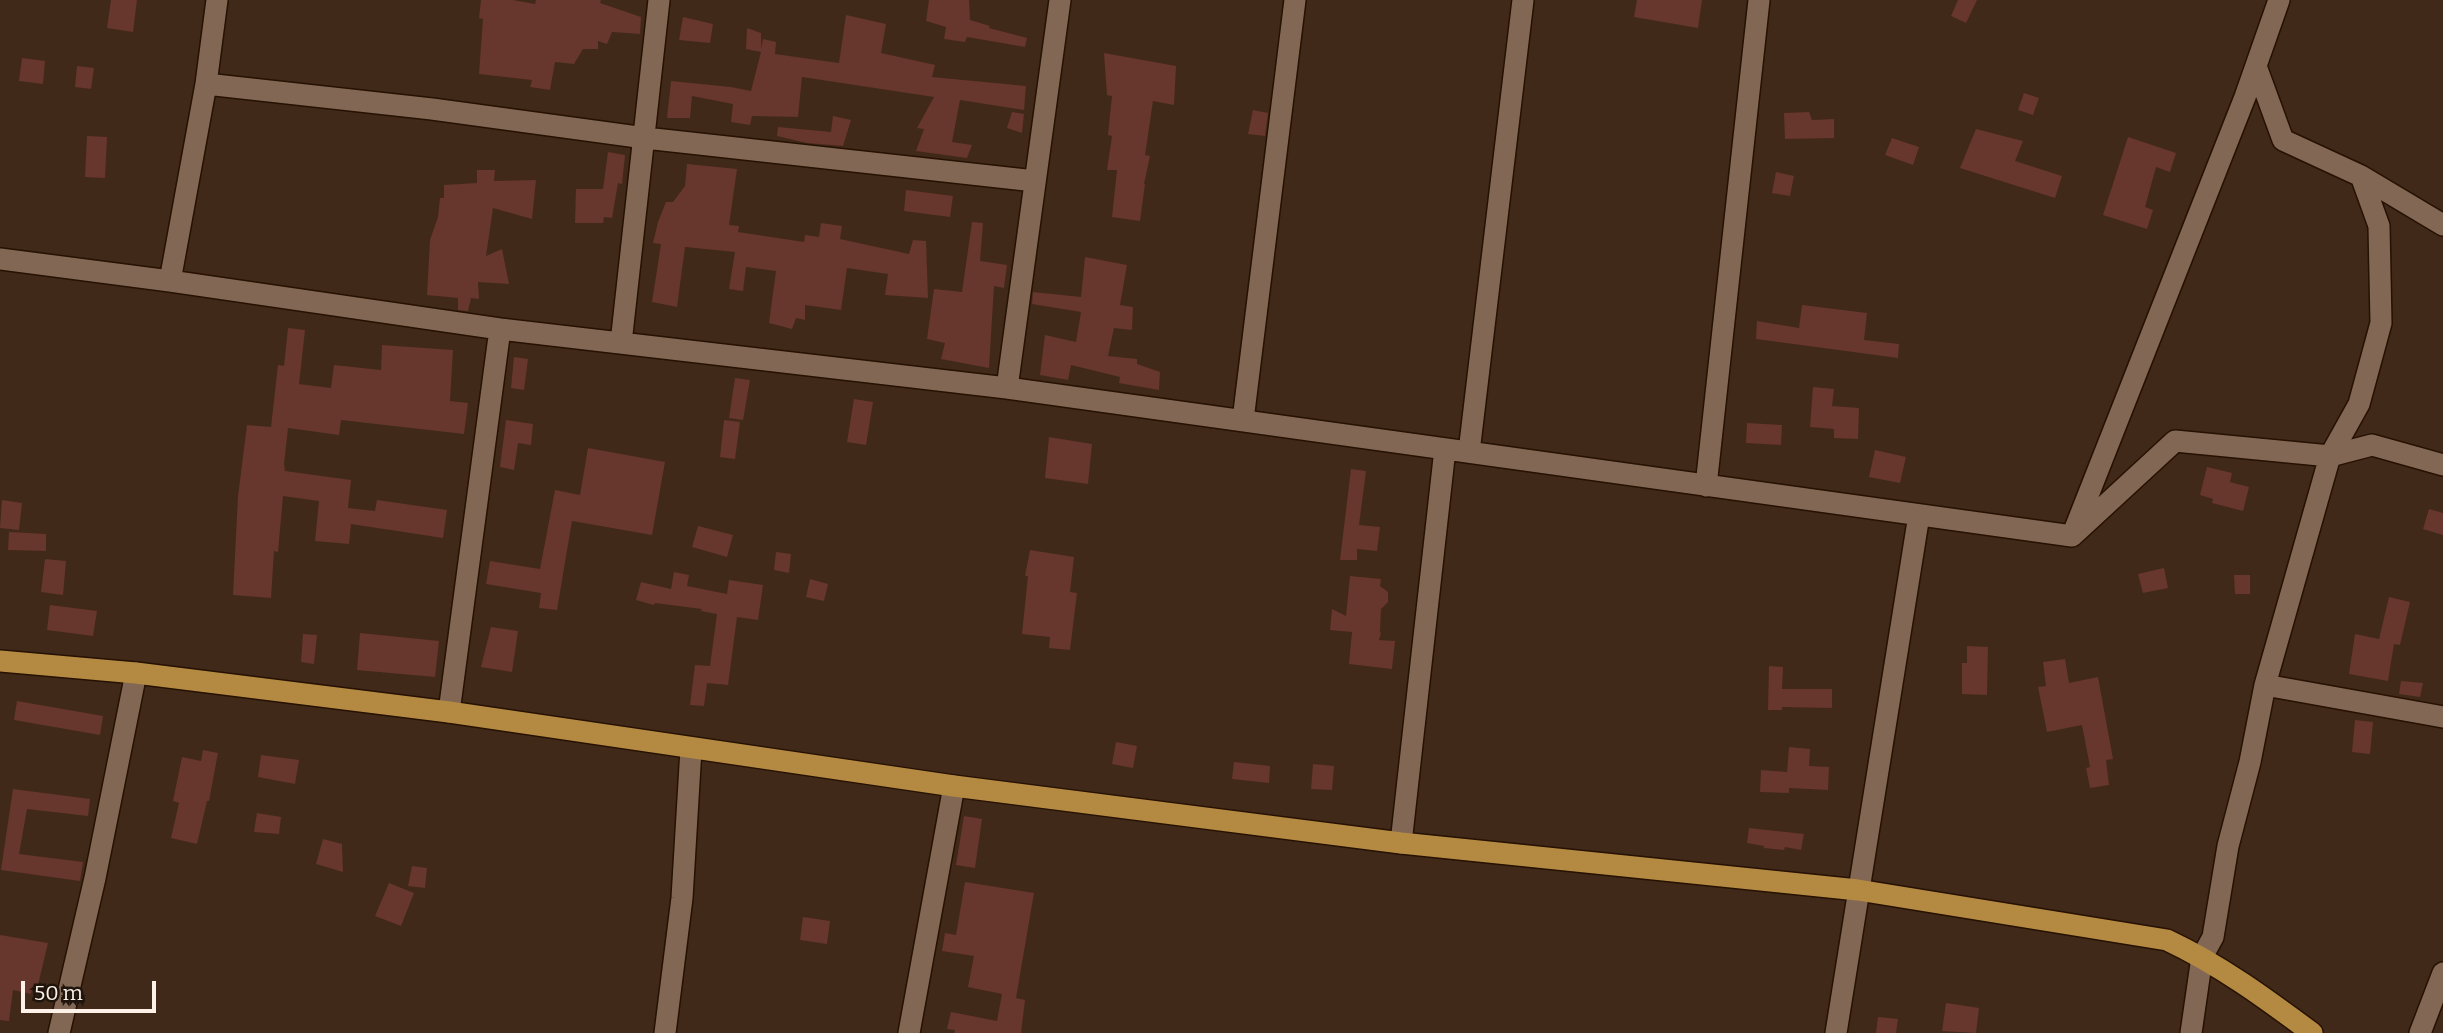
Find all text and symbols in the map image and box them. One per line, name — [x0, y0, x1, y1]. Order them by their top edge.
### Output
scale bar — [24, 967, 159, 1011]
text: 50 m — [34, 980, 83, 1006]

